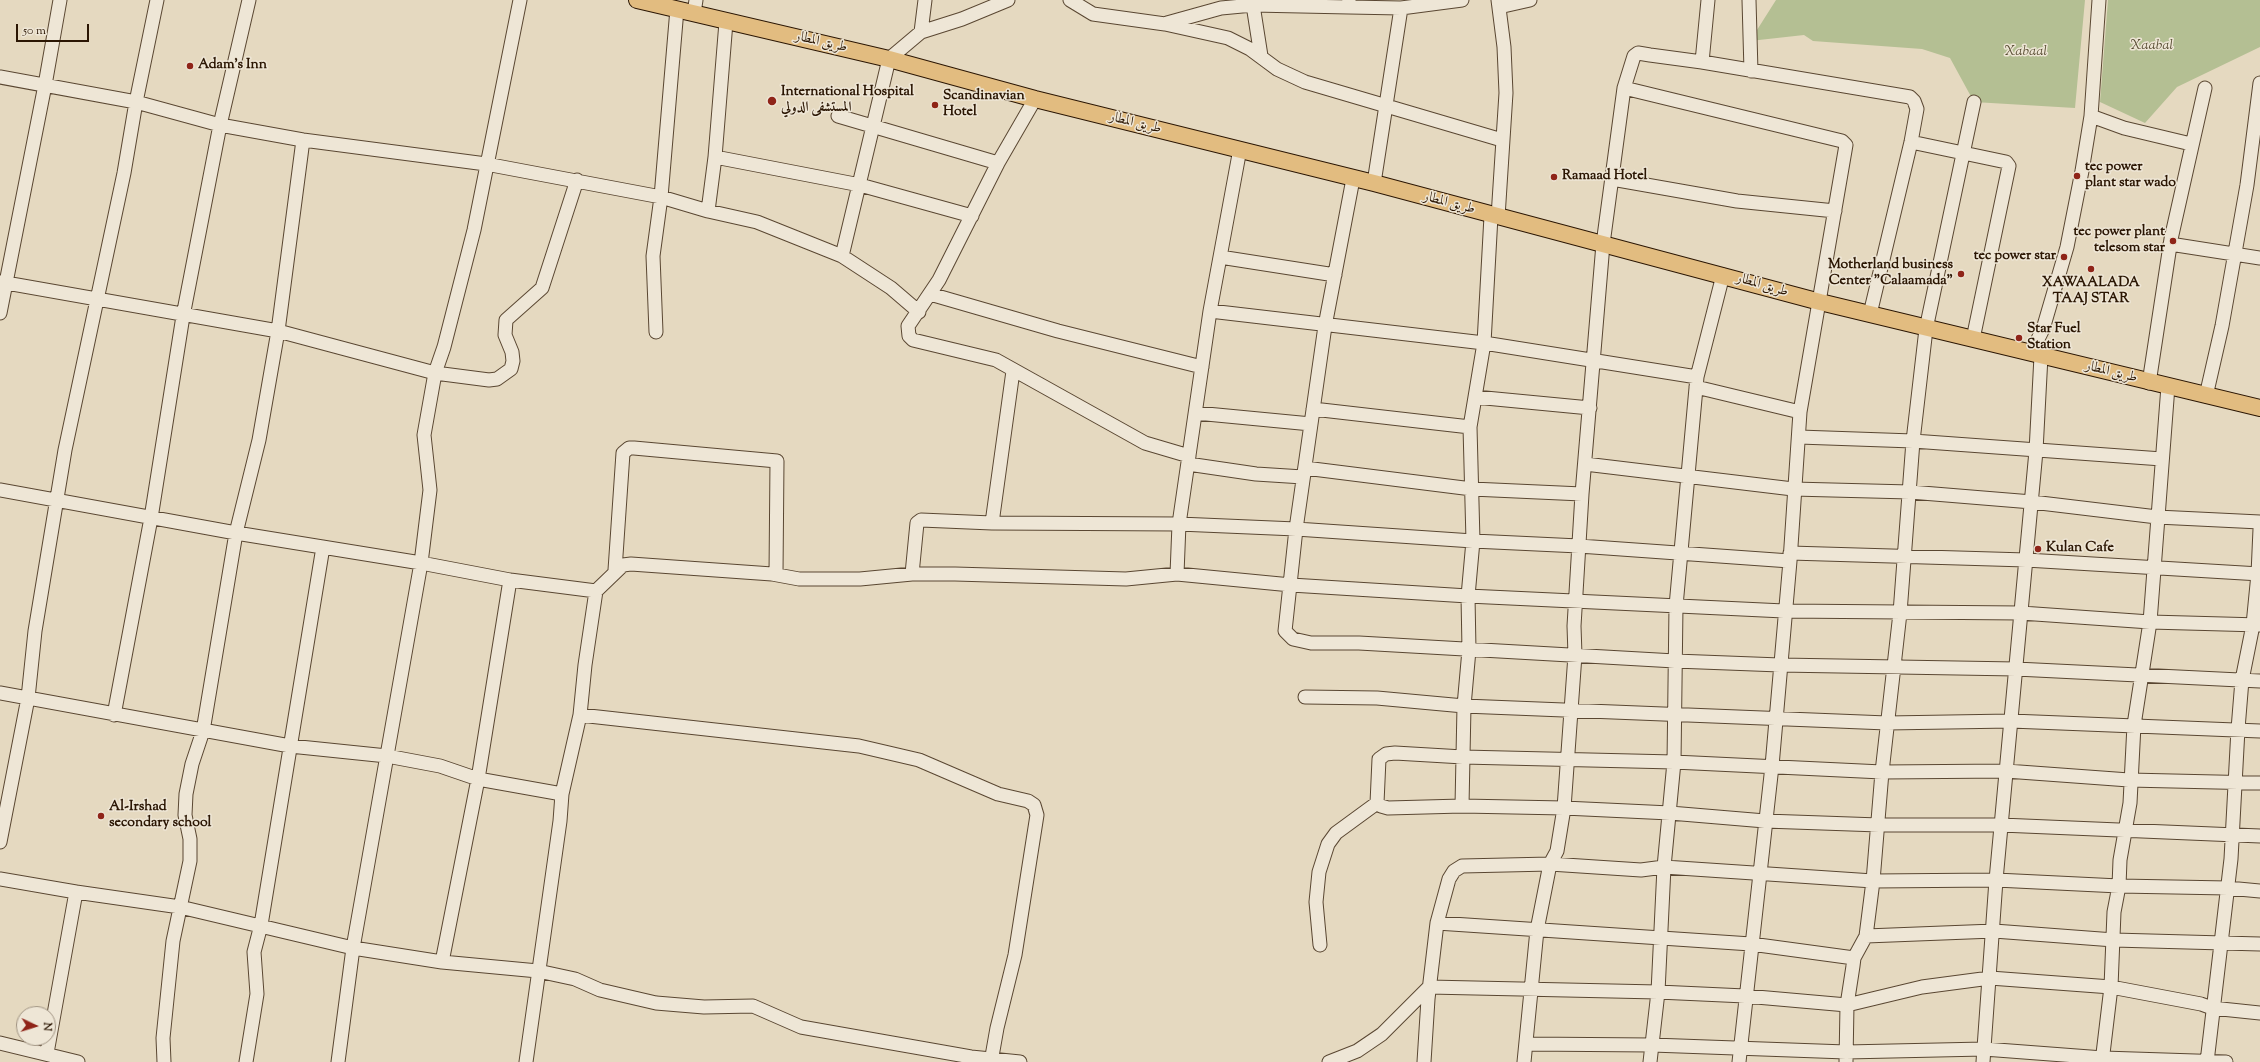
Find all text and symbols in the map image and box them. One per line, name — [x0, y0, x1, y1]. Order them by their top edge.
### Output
scale bar — [18, 16, 91, 42]
text: 50 m — [23, 22, 46, 40]
street label: طريق المطار — [793, 29, 849, 57]
park label: Xaabal — [2131, 39, 2173, 55]
park label: Xabaal — [2005, 45, 2047, 61]
place label: Adam's Inn — [198, 58, 267, 74]
marker: Adam's Inn — [185, 61, 195, 71]
place label: International Hospital المستشفى الدولي — [781, 85, 914, 118]
place label: Scandinavian Hotel — [943, 89, 1025, 122]
marker: International Hospital المستشفى الدولي — [766, 95, 778, 107]
marker: Scandinavian Hotel — [930, 100, 940, 110]
street label: طريق المطار — [1107, 109, 1163, 139]
place label: tec power plant star wado — [2085, 160, 2176, 192]
place label: Ramaad Hotel — [1562, 169, 1647, 185]
marker: tec power plant star wado — [2072, 171, 2082, 181]
marker: Ramaad Hotel — [1549, 172, 1559, 182]
street label: طريق المطار — [1421, 189, 1477, 219]
place label: tec power plant telesom star — [2074, 225, 2165, 258]
marker: tec power plant telesom star — [2168, 236, 2178, 246]
place label: tec power star — [1974, 249, 2056, 265]
marker: tec power star — [2059, 252, 2069, 262]
place label: Motherland business Center "Calaamada" — [1828, 258, 1953, 290]
marker: XAWAALADA TAAJ STAR — [2086, 264, 2096, 274]
marker: Motherland business Center "Calaamada" — [1956, 269, 1966, 279]
street label: طريق المطار — [1734, 271, 1790, 301]
place label: XAWAALADA TAAJ STAR — [2042, 276, 2140, 308]
place label: Star Fuel Station — [2027, 322, 2081, 354]
marker: Star Fuel Station — [2014, 333, 2024, 343]
street label: طريق المطار — [2083, 358, 2139, 388]
place label: Kulan Cafe — [2046, 541, 2114, 557]
marker: Kulan Cafe — [2033, 544, 2043, 554]
place label: Al-Irshad secondary school — [109, 800, 212, 832]
marker: Al-Irshad secondary school — [96, 811, 106, 821]
north arrow — [16, 1006, 56, 1046]
text: N — [39, 1022, 55, 1032]

